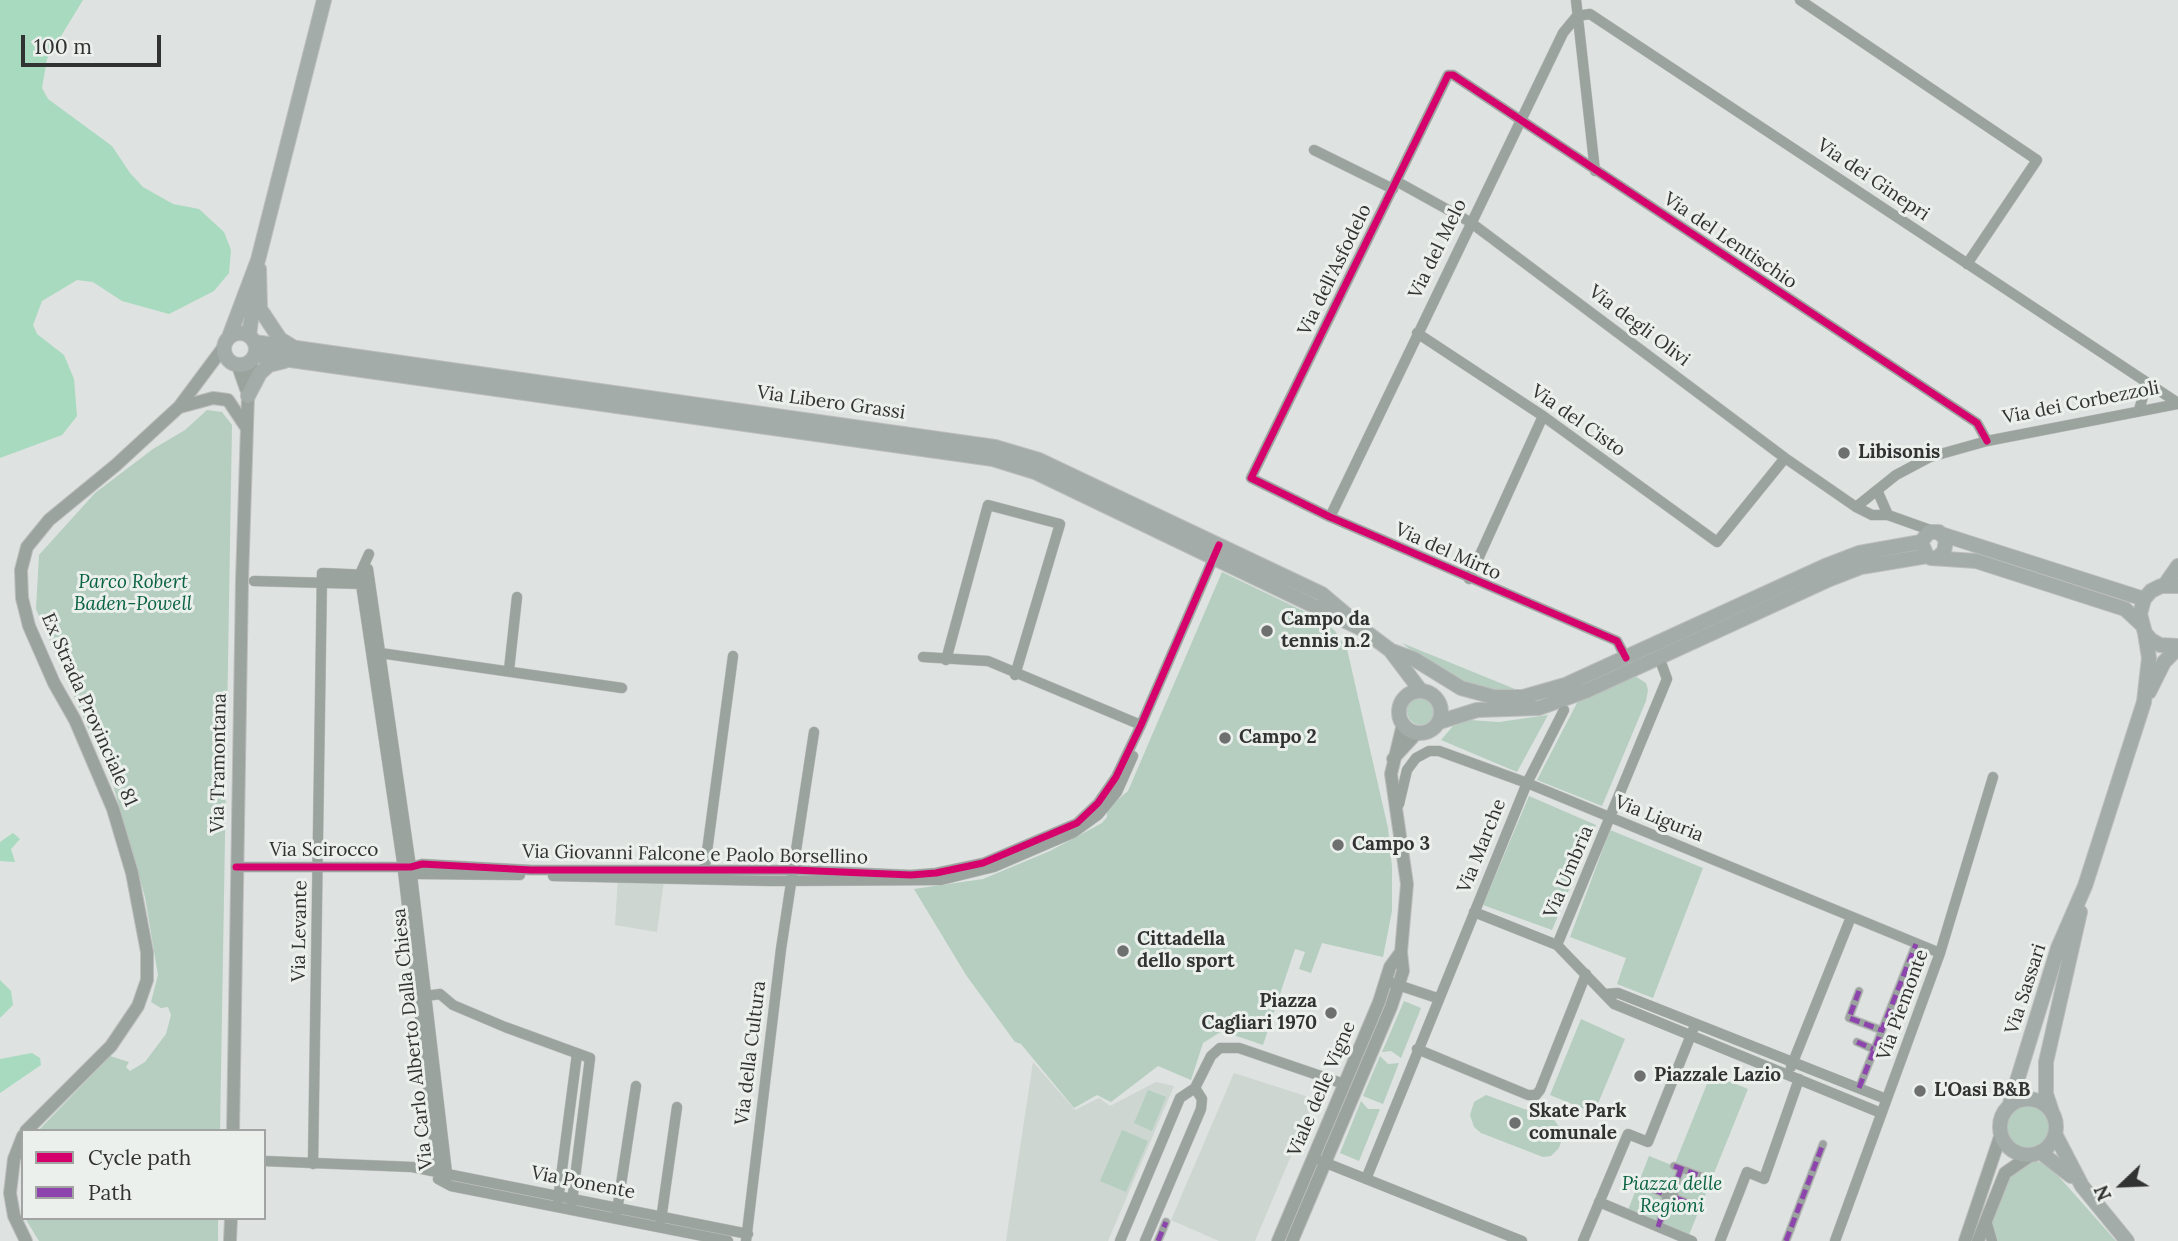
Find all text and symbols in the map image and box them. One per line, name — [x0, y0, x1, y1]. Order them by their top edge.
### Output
scale bar — [24, 21, 164, 65]
text: 100 m — [34, 33, 92, 60]
street label: Via dei Ginepri — [1812, 134, 1934, 226]
street label: Via del Lentischio — [1659, 188, 1801, 294]
street label: Via del Melo — [1404, 195, 1472, 303]
street label: Via dell'Asfodelo — [1293, 201, 1377, 339]
street label: Via degli Olivi — [1584, 281, 1694, 371]
street label: Via dei Corbezzoli — [2001, 377, 2161, 429]
street label: Via del Cisto — [1526, 380, 1630, 462]
street label: Via Libero Grassi — [755, 381, 907, 425]
place label: Libisonis — [1858, 442, 1940, 464]
marker: Libisonis — [1836, 445, 1852, 461]
street label: Via del Mirto — [1391, 518, 1505, 586]
park label: Parco Robert Baden-Powell — [74, 572, 192, 616]
place label: Campo da tennis n.2 — [1281, 609, 1370, 653]
street label: Ex Strada Provinciale 81 — [36, 610, 142, 810]
marker: Campo da tennis n.2 — [1259, 623, 1275, 639]
street label: Via Tramontana — [206, 693, 232, 833]
place label: Campo 2 — [1239, 727, 1317, 749]
marker: Campo 2 — [1217, 730, 1233, 746]
street label: Via Liguria — [1611, 791, 1707, 847]
street label: Via Marche — [1453, 796, 1511, 896]
street label: Via Umbria — [1539, 822, 1599, 922]
place label: Campo 3 — [1352, 834, 1430, 856]
marker: Campo 3 — [1330, 837, 1346, 853]
street label: Via Scirocco — [270, 840, 378, 862]
street label: Via Giovanni Falcone e Paolo Borsellino — [522, 841, 868, 869]
street label: Via Levante — [288, 880, 312, 982]
street label: Via Carlo Alberto Dalla Chiesa — [388, 907, 438, 1171]
place label: Cittadella dello sport — [1137, 929, 1235, 973]
street label: Via Sassari — [2001, 941, 2051, 1037]
marker: Cittadella dello sport — [1115, 943, 1131, 959]
street label: Via Piemonte — [1872, 946, 1934, 1064]
street label: Via della Cultura — [731, 979, 771, 1127]
place label: Piazza Cagliari 1970 — [1201, 991, 1317, 1035]
marker: Piazza Cagliari 1970 — [1323, 1005, 1339, 1021]
street label: Viale delle Vigne — [1283, 1018, 1361, 1160]
place label: Piazzale Lazio — [1654, 1065, 1781, 1087]
marker: Piazzale Lazio — [1632, 1068, 1648, 1084]
place label: L'Oasi B&B — [1934, 1080, 2030, 1102]
marker: L'Oasi B&B — [1912, 1083, 1928, 1099]
place label: Skate Park comunale — [1529, 1101, 1627, 1145]
marker: Skate Park comunale — [1507, 1115, 1523, 1131]
legend — [21, 1129, 266, 1220]
text: Cycle path — [88, 1144, 191, 1171]
north arrow — [2087, 1150, 2157, 1220]
street label: Via Ponente — [529, 1162, 637, 1204]
park label: Piazza delle Regioni — [1622, 1174, 1722, 1218]
text: Path — [88, 1179, 132, 1206]
text: N — [2089, 1182, 2117, 1205]

